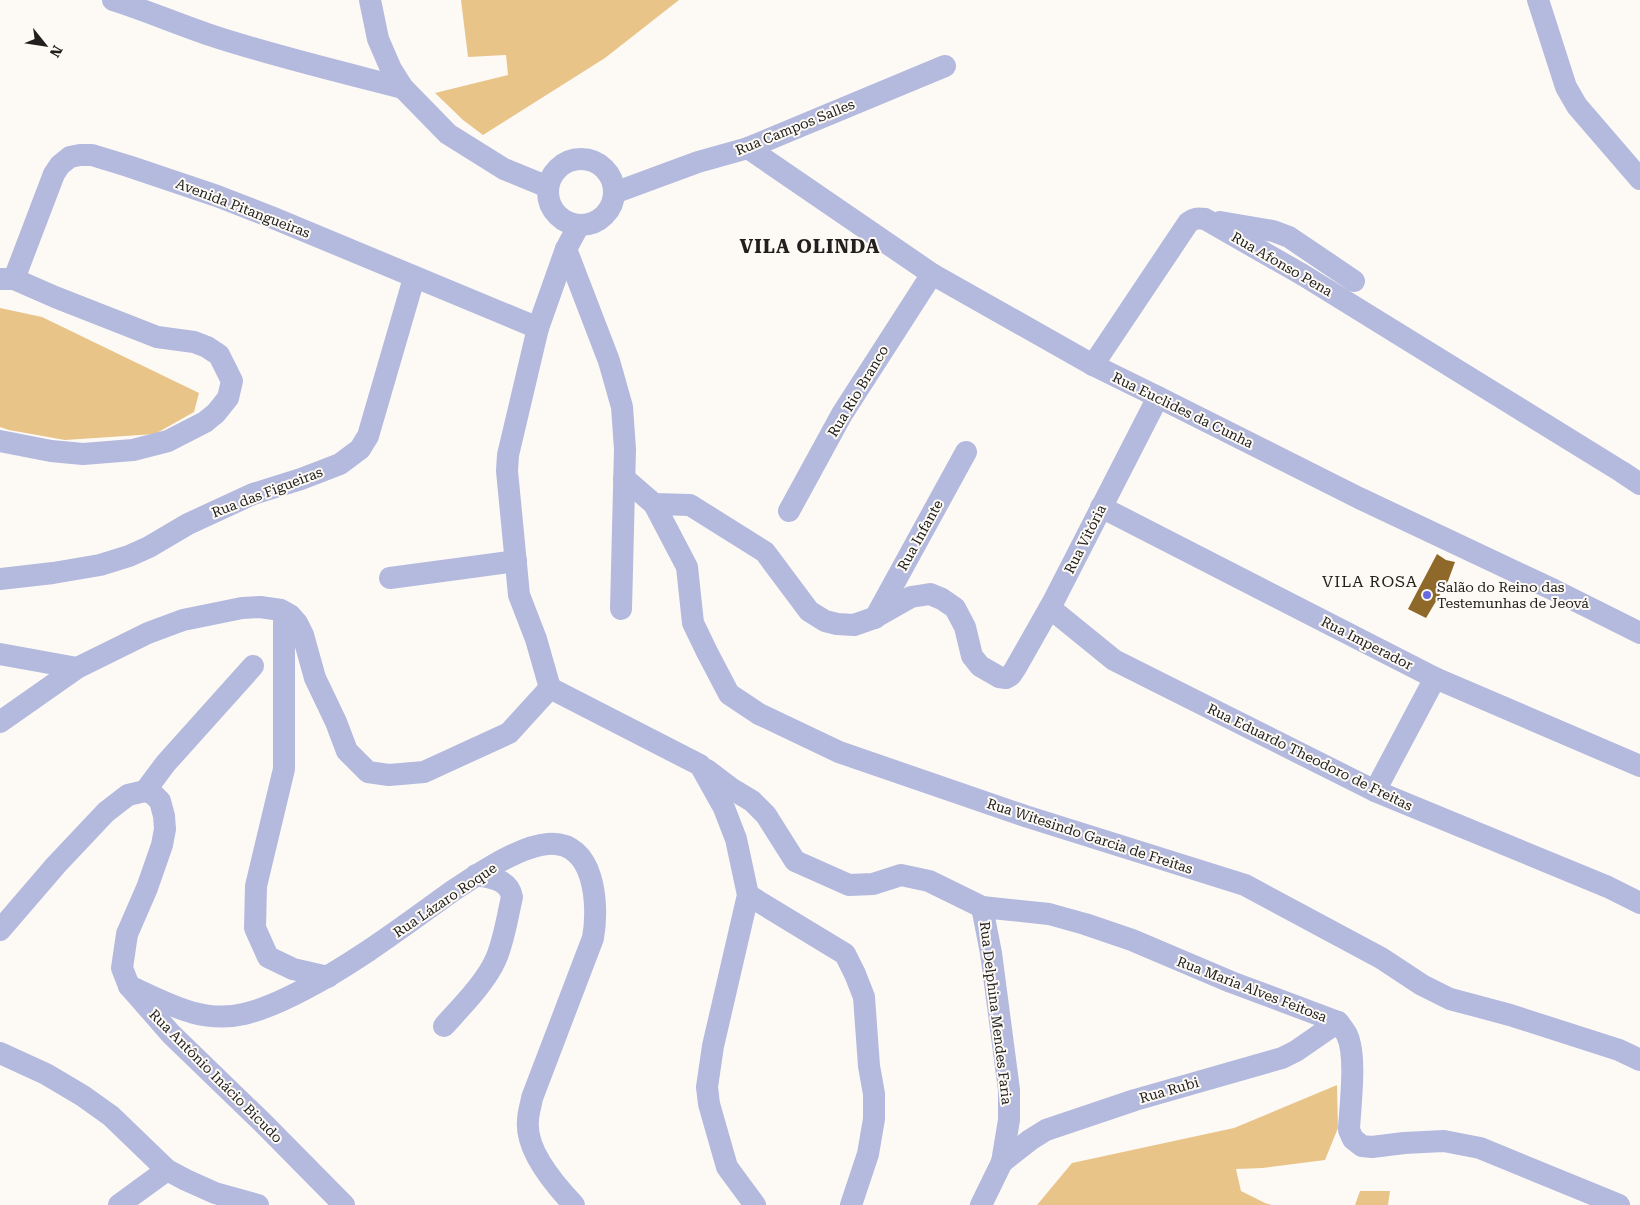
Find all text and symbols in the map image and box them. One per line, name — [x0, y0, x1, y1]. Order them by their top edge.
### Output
north arrow — [20, 20, 70, 70]
text: N — [47, 43, 66, 60]
street label: Rua Campos Salles — [733, 96, 857, 158]
street label: Avenida Pitangueiras — [174, 175, 313, 241]
street label: Rua Afonso Pena — [1229, 229, 1336, 300]
district label: VILA OLINDA — [739, 235, 881, 258]
street label: Rua Rio Branco — [824, 342, 892, 440]
street label: Rua Euclides da Cunha — [1110, 369, 1256, 451]
street label: Rua das Figueiras — [209, 463, 325, 521]
street label: Rua Infante — [894, 497, 946, 573]
street label: Rua Vitória — [1061, 502, 1109, 576]
district label: VILA ROSA — [1322, 572, 1418, 591]
place label: Salão do Reino das Testemunhas de Jeová — [1437, 579, 1589, 611]
marker: Salão do Reino das Testemunhas de Jeová — [1421, 589, 1433, 601]
street label: Rua Imperador — [1319, 613, 1416, 673]
street label: Rua Eduardo Theodoro de Freitas — [1205, 700, 1415, 814]
street label: Rua Witesindo Garcia de Freitas — [985, 795, 1195, 877]
street label: Rua Lázaro Roque — [390, 859, 500, 940]
street label: Rua Delphina Mendes Faria — [977, 920, 1015, 1106]
street label: Rua Maria Alves Feitosa — [1175, 953, 1330, 1025]
street label: Rua Antônio Inácio Bicudo — [146, 1006, 286, 1146]
street label: Rua Rubi — [1137, 1074, 1201, 1106]

